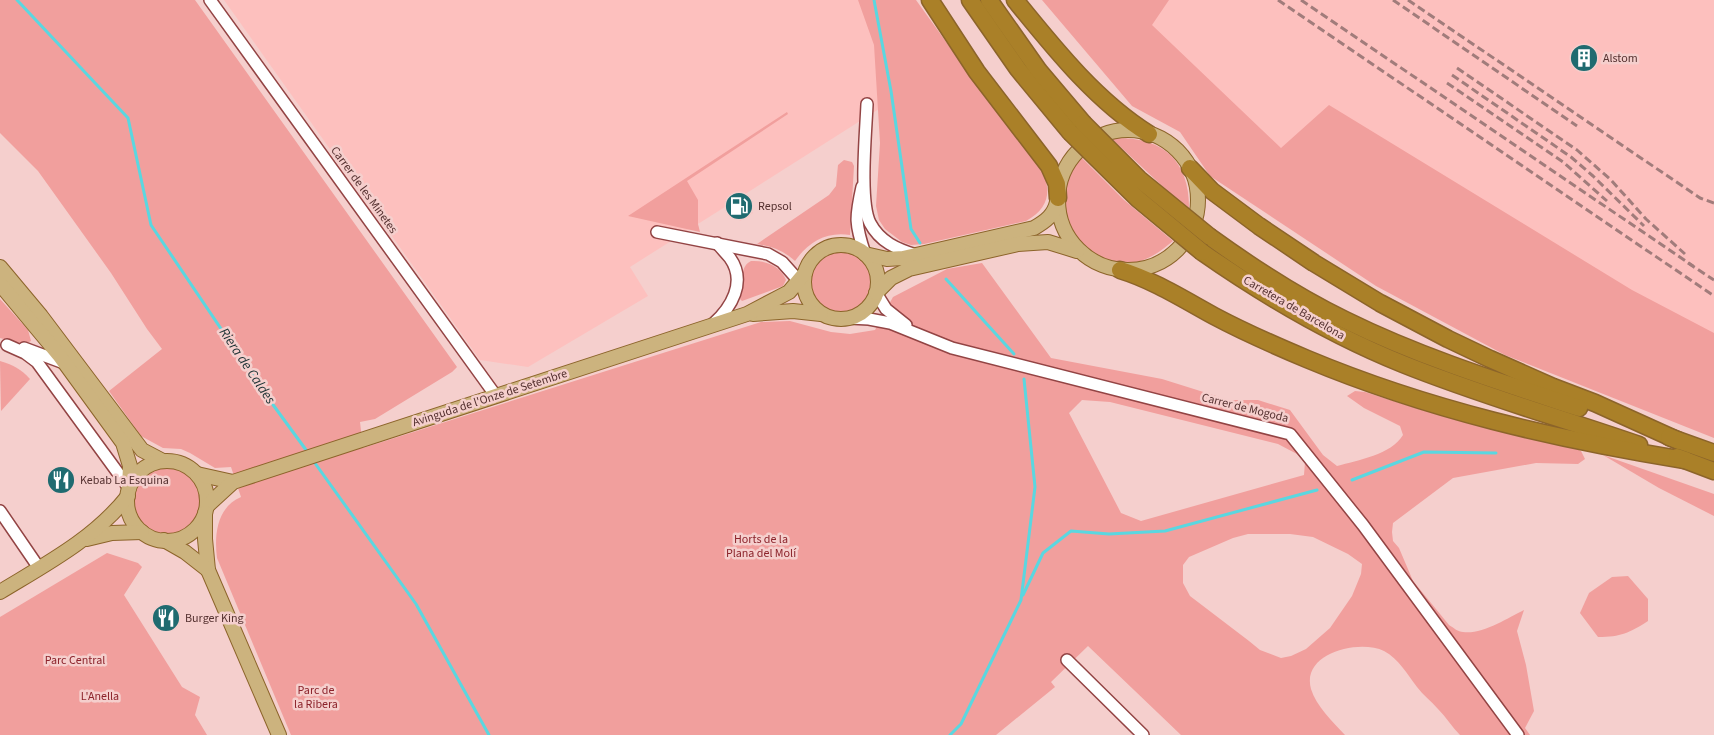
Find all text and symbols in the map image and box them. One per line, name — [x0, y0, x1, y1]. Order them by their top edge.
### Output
building icon: Alstom — [1569, 43, 1599, 73]
place label: Alstom — [1603, 50, 1638, 67]
street label: Carrer de les Minetes — [327, 143, 401, 237]
fuel station icon: Repsol — [724, 191, 754, 221]
place label: Repsol — [758, 198, 792, 215]
street label: Carretera de Barcelona — [1240, 272, 1348, 344]
water label: Riera de Caldes — [214, 324, 280, 408]
street label: Avinguda de l'Onze de Setembre — [410, 365, 570, 431]
street label: Carrer de Mogoda — [1200, 389, 1290, 427]
restaurant icon: Kebab La Esquina — [46, 465, 76, 495]
place label: Kebab La Esquina — [80, 472, 169, 489]
park label: Horts de la Plana del Molí — [726, 531, 797, 562]
restaurant icon: Burger King — [151, 603, 181, 633]
place label: Burger King — [185, 610, 244, 627]
park label: Parc Central — [45, 652, 105, 669]
park label: Parc de la Ribera — [294, 682, 338, 713]
park label: L'Anella — [81, 688, 119, 705]

